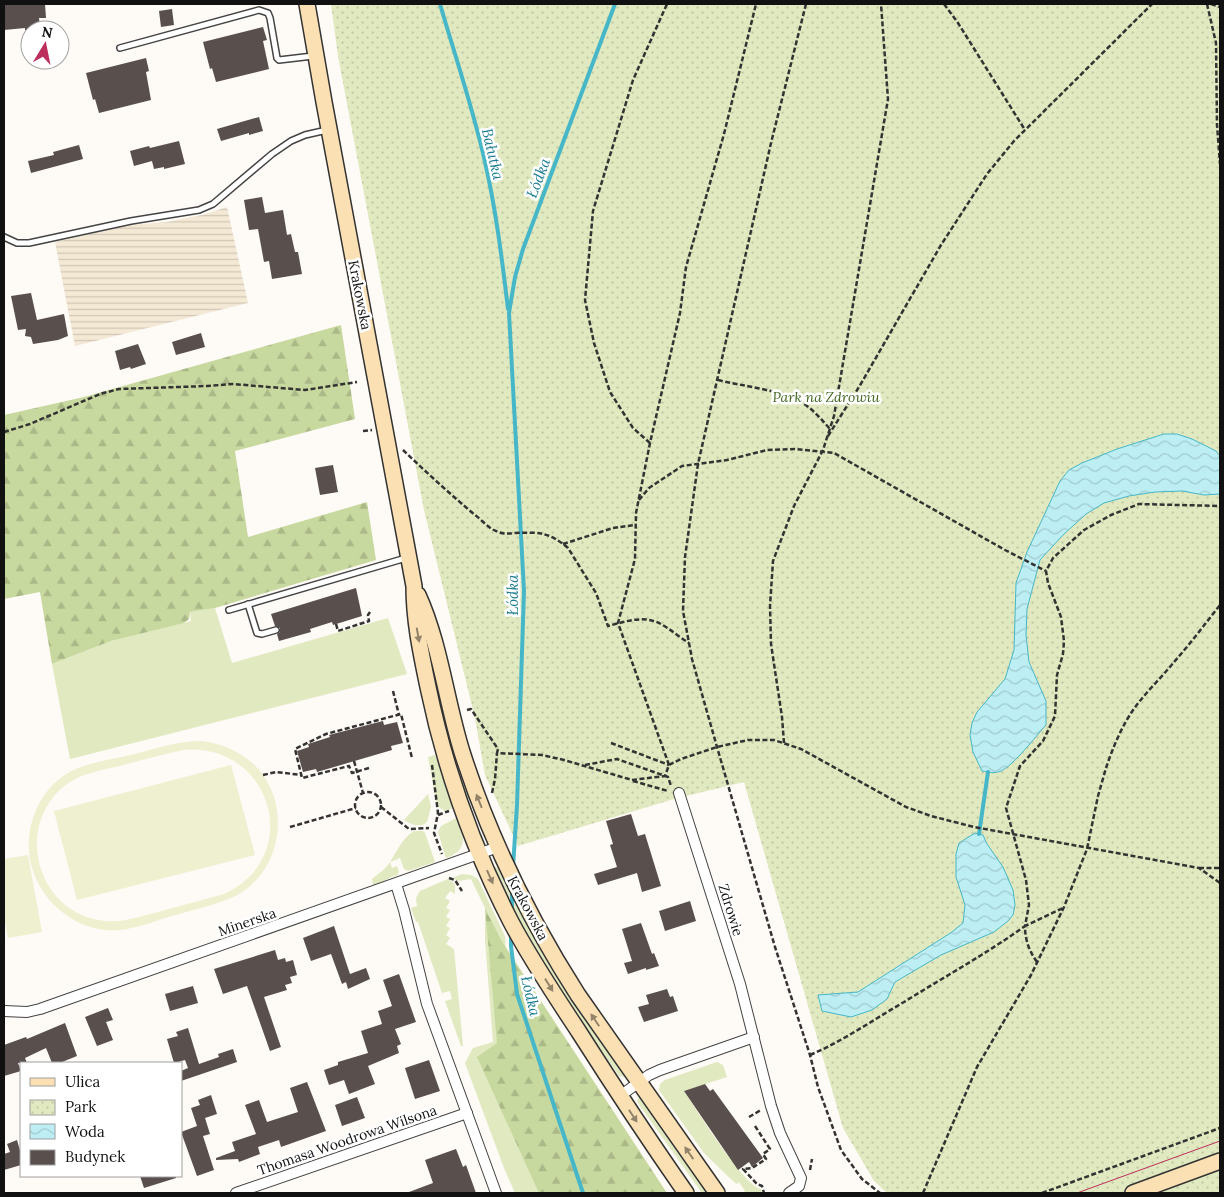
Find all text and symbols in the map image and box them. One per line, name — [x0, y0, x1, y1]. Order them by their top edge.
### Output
north arrow — [20, 20, 70, 70]
text: N — [40, 22, 54, 42]
water label: Bałutka — [478, 126, 508, 182]
water label: Łódka — [522, 155, 554, 200]
street label: Krakowska — [344, 259, 376, 331]
park label: Park na Zdrowiu — [773, 388, 880, 406]
water label: Łódka — [503, 574, 522, 615]
one-way arrow — [414, 627, 422, 643]
one-way arrow — [475, 794, 483, 809]
one-way arrow — [487, 870, 495, 884]
street label: Krakowska — [503, 873, 553, 943]
street label: Zdrowie — [715, 882, 748, 939]
street label: Minerska — [216, 904, 278, 940]
water label: Łódka — [517, 974, 545, 1019]
one-way arrow — [544, 978, 553, 991]
one-way arrow — [590, 1014, 600, 1027]
legend — [20, 1062, 182, 1177]
text: Ulica — [65, 1072, 101, 1091]
text: Park — [65, 1097, 96, 1116]
street label: Thomasa Woodrowa Wilsona — [255, 1101, 439, 1179]
one-way arrow — [628, 1110, 638, 1123]
text: Woda — [65, 1122, 105, 1141]
one-way arrow — [684, 1146, 694, 1160]
text: Budynek — [65, 1147, 125, 1166]

